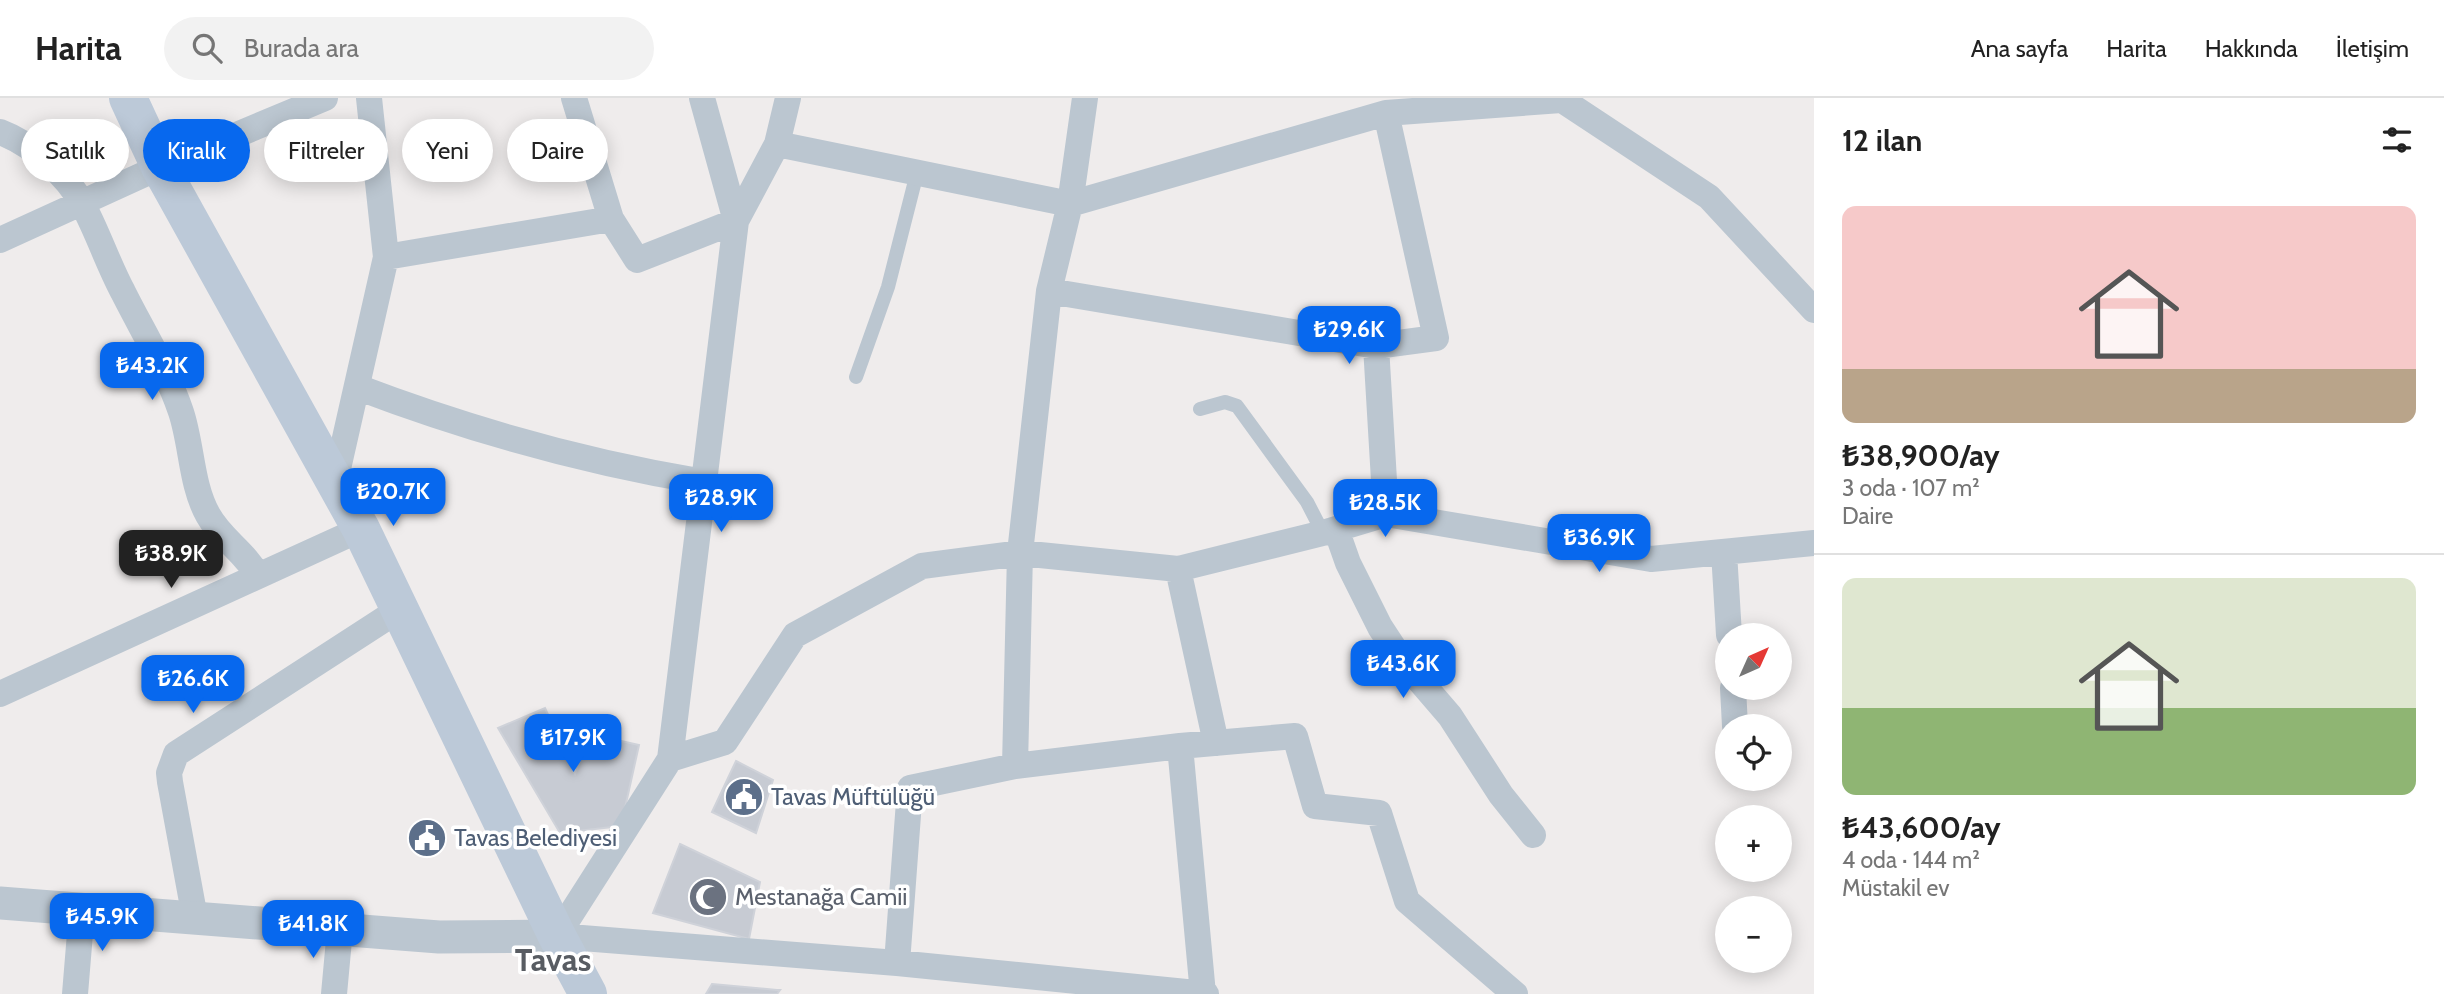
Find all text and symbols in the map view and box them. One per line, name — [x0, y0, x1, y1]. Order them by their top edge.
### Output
search box — [164, 17, 654, 80]
text: Harita — [35, 28, 122, 68]
icon: search — [188, 29, 226, 67]
text: Burada ara — [244, 32, 359, 64]
text: Ana sayfa — [1971, 34, 2068, 63]
text: Harita — [2106, 34, 2167, 63]
text: Hakkında — [2205, 34, 2298, 63]
text: İletişim — [2336, 34, 2409, 63]
chip: Satılık — [21, 119, 129, 182]
chip: Kiralık — [143, 119, 250, 182]
chip: Filtreler — [264, 119, 388, 182]
chip: Yeni — [402, 119, 493, 182]
chip: Daire — [507, 119, 608, 182]
icon: filters — [2378, 121, 2416, 159]
text: 12 ilan — [1842, 122, 1922, 159]
icon: home — [2066, 251, 2192, 377]
pin: ₺29.6K — [1292, 306, 1406, 366]
text: ₺29.6K — [1314, 315, 1384, 343]
pin: ₺43.2K — [95, 342, 209, 402]
text: ₺43.2K — [116, 351, 188, 379]
text: ₺38,900/ay — [1842, 437, 2000, 474]
pin: ₺20.7K — [336, 468, 450, 528]
pin: ₺28.9K — [664, 474, 778, 534]
text: 3 oda · 107 m² — [1842, 474, 1980, 502]
text: ₺20.7K — [356, 477, 430, 505]
pin: ₺28.5K — [1328, 480, 1442, 539]
text: ₺28.9K — [685, 483, 757, 511]
text: ₺28.5K — [1349, 488, 1421, 516]
text: Daire — [1842, 502, 1893, 530]
pin: ₺36.9K — [1542, 514, 1656, 574]
text: ₺36.9K — [1563, 523, 1635, 551]
pin: ₺38.9K — [114, 531, 228, 590]
text: ₺38.9K — [135, 539, 207, 567]
north arrow — [1715, 623, 1792, 700]
map controls — [1715, 623, 1792, 973]
icon: home — [2066, 623, 2192, 749]
pin: ₺43.6K — [1346, 640, 1460, 700]
text: ₺43.6K — [1367, 649, 1439, 677]
pin: ₺26.6K — [136, 656, 250, 715]
text: ₺26.6K — [157, 664, 229, 692]
pin: ₺17.9K — [516, 714, 630, 774]
button: locate — [1715, 714, 1792, 791]
text: ₺17.9K — [540, 723, 606, 751]
public building icon: Tavas Müftülüğü — [723, 776, 765, 818]
place label: Tavas Müftülüğü — [771, 782, 935, 811]
button: + — [1715, 805, 1792, 882]
text: ₺43,600/ay — [1842, 809, 2001, 846]
public building icon: Tavas Belediyesi — [406, 817, 448, 859]
place label: Tavas Belediyesi — [454, 823, 617, 852]
text: 4 oda · 144 m² — [1842, 846, 1980, 874]
text: Müstakil ev — [1842, 874, 1950, 902]
mosque icon: Mestanağa Camii — [687, 876, 729, 918]
place label: Mestanağa Camii — [735, 882, 907, 911]
pin: ₺45.9K — [45, 894, 159, 953]
button: − — [1715, 896, 1792, 973]
pin: ₺41.8K — [256, 900, 370, 960]
text: ₺45.9K — [66, 902, 138, 930]
text: ₺41.8K — [278, 909, 348, 937]
district label: Tavas — [515, 940, 591, 979]

